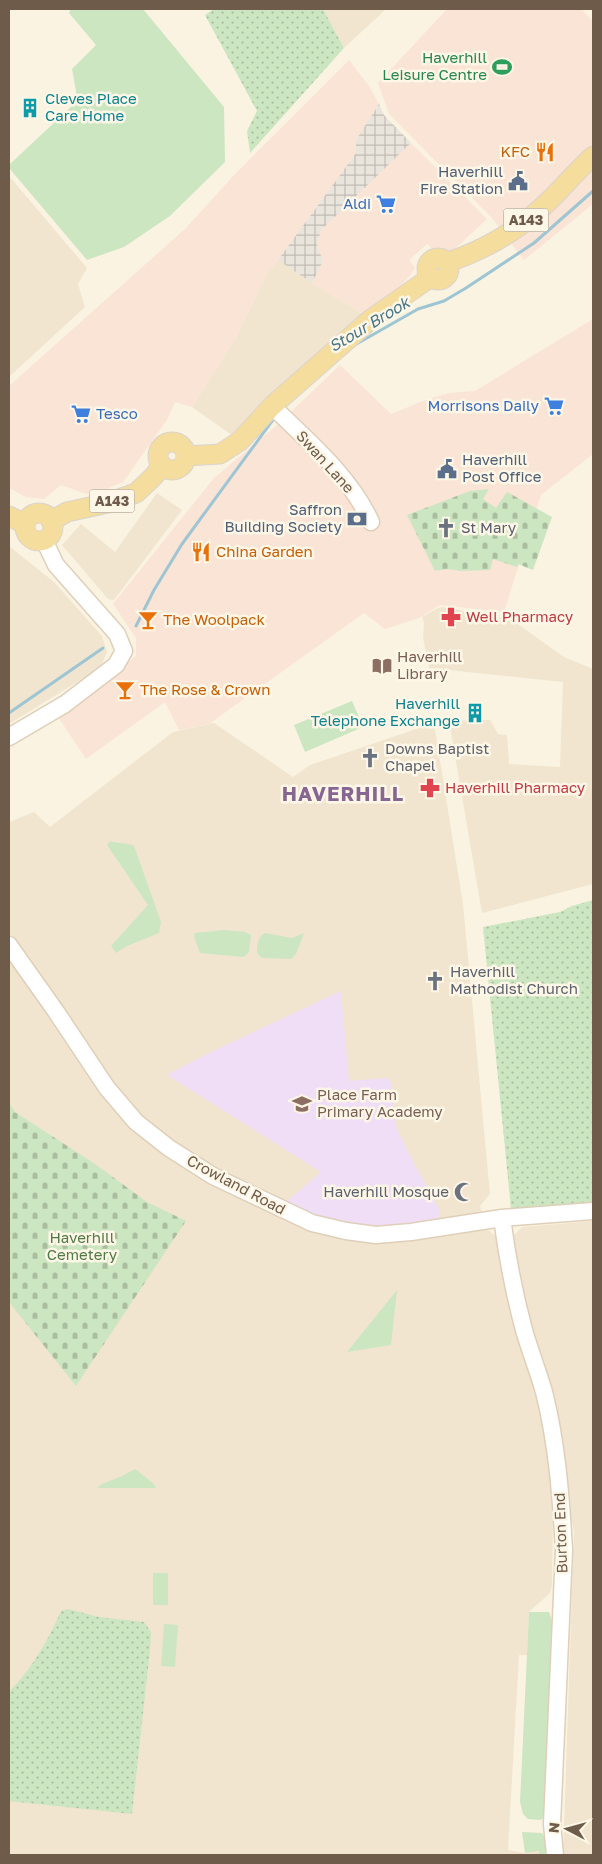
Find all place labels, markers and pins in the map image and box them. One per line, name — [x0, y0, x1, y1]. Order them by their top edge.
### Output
place label: Haverhill Leisure Centre — [382, 48, 487, 83]
sports icon: Haverhill Leisure Centre — [491, 56, 513, 78]
place label: Cleves Place Care Home — [45, 89, 137, 124]
building icon: Cleves Place Care Home — [19, 97, 41, 119]
restaurant icon: KFC — [534, 141, 556, 163]
place label: KFC — [501, 142, 530, 160]
place label: Haverhill Fire Station — [420, 162, 503, 197]
public building icon: Haverhill Fire Station — [507, 170, 529, 192]
supermarket icon: Aldi — [375, 193, 397, 215]
place label: Aldi — [343, 194, 371, 212]
supermarket icon: Morrisons Daily — [543, 395, 565, 417]
place label: Morrisons Daily — [428, 396, 540, 414]
supermarket icon: Tesco — [70, 403, 92, 425]
place label: Tesco — [96, 404, 138, 422]
place label: Haverhill Post Office — [462, 450, 542, 485]
public building icon: Haverhill Post Office — [436, 458, 458, 480]
place label: Saffron Building Society — [225, 500, 343, 535]
bank icon: Saffron Building Society — [346, 508, 368, 530]
church icon: St Mary — [435, 517, 457, 539]
place label: St Mary — [461, 518, 517, 536]
restaurant icon: China Garden — [190, 541, 212, 563]
place label: China Garden — [216, 542, 313, 560]
pharmacy icon: Well Pharmacy — [440, 606, 462, 628]
place label: Well Pharmacy — [466, 607, 574, 625]
bar icon: The Woolpack — [137, 609, 159, 631]
place label: The Woolpack — [163, 610, 265, 628]
place label: Haverhill Library — [397, 647, 462, 682]
library icon: Haverhill Library — [371, 655, 393, 677]
bar icon: The Rose & Crown — [114, 679, 136, 701]
place label: The Rose & Crown — [140, 680, 270, 698]
place label: Haverhill Telephone Exchange — [311, 694, 460, 729]
building icon: Haverhill Telephone Exchange — [464, 702, 486, 724]
place label: Downs Baptist Chapel — [385, 739, 489, 774]
church icon: Downs Baptist Chapel — [359, 747, 381, 769]
pharmacy icon: Haverhill Pharmacy — [419, 777, 441, 799]
place label: Haverhill Pharmacy — [445, 778, 586, 796]
place label: Haverhill Mathodist Church — [450, 962, 578, 997]
church icon: Haverhill Mathodist Church — [424, 970, 446, 992]
place label: Place Farm Primary Academy — [317, 1085, 443, 1120]
school or university icon: Place Farm Primary Academy — [291, 1093, 313, 1115]
mosque icon: Haverhill Mosque — [453, 1181, 475, 1203]
place label: Haverhill Mosque — [323, 1182, 449, 1200]

